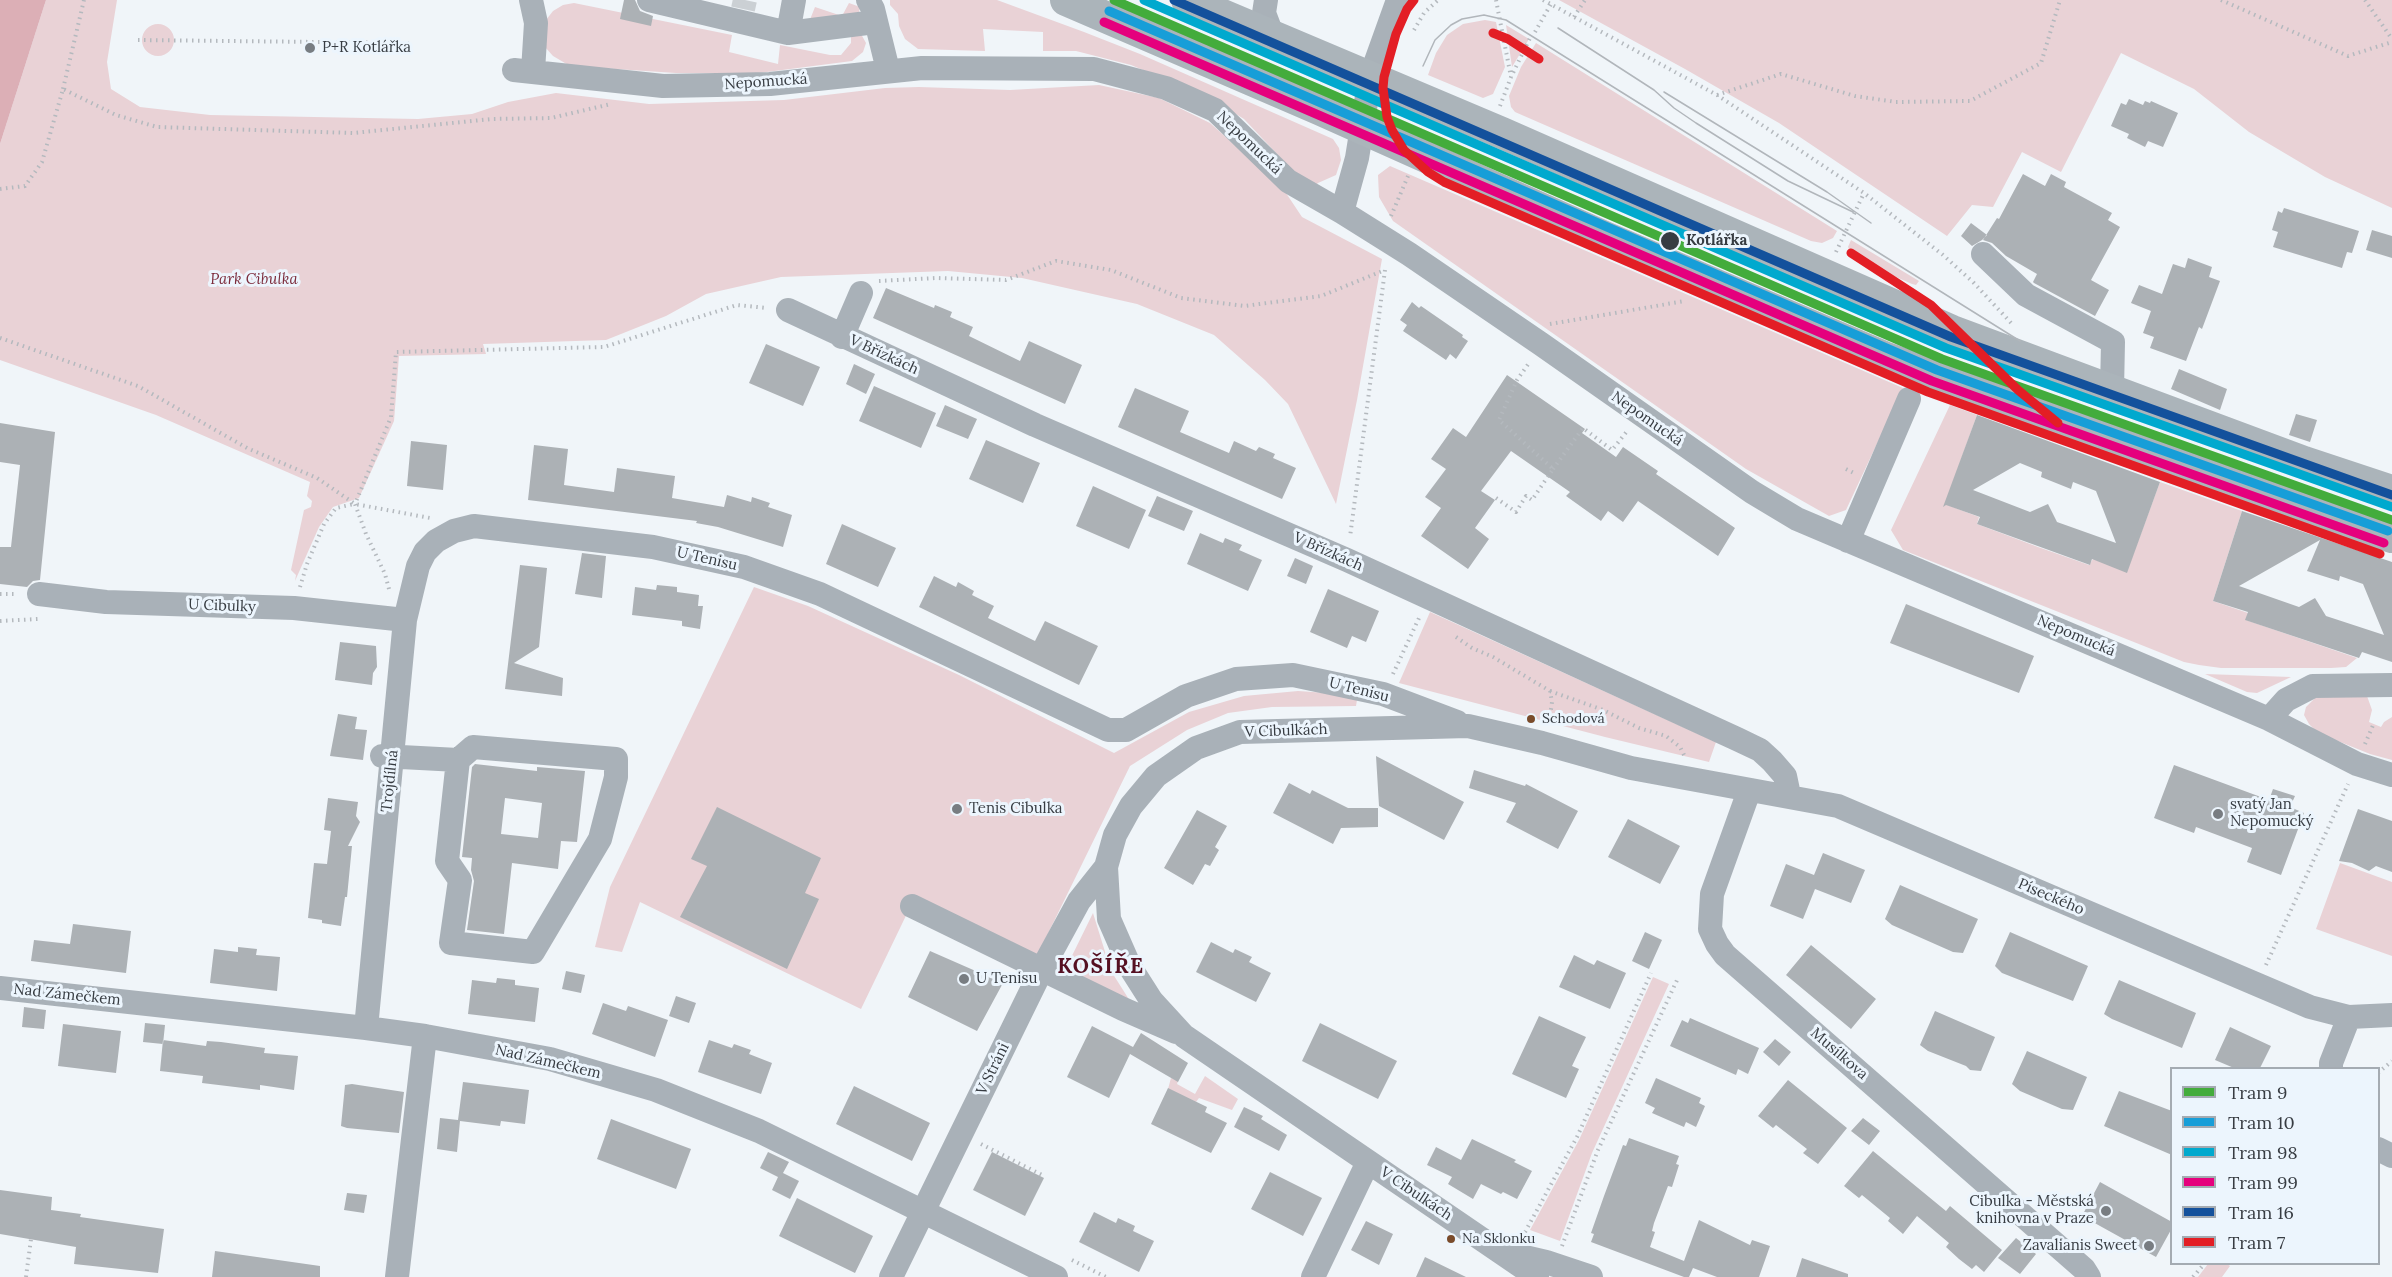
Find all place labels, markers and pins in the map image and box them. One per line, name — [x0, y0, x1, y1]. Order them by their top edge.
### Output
place label: P+R Kotlářka — [322, 39, 411, 57]
marker: P+R Kotlářka — [303, 41, 317, 55]
marker: Kotlářka — [1659, 230, 1681, 252]
place label: Kotlářka — [1686, 232, 1747, 250]
place label: Schodová — [1542, 711, 1605, 727]
marker: Schodová — [1525, 713, 1537, 725]
place label: svatý Jan Nepomucký — [2230, 796, 2313, 831]
place label: Tenis Cibulka — [969, 800, 1062, 818]
marker: Tenis Cibulka — [950, 802, 964, 816]
marker: svatý Jan Nepomucký — [2211, 807, 2225, 821]
place label: U Tenisu — [976, 970, 1037, 988]
marker: U Tenisu — [957, 972, 971, 986]
place label: Cibulka - Městská knihovna v Praze — [1969, 1193, 2094, 1228]
marker: Cibulka - Městská knihovna v Praze — [2099, 1204, 2113, 1218]
place label: Na Sklonku — [1462, 1231, 1535, 1247]
marker: Na Sklonku — [1445, 1233, 1457, 1245]
place label: Zavalianis Sweet — [2023, 1237, 2137, 1255]
marker: Zavalianis Sweet — [2142, 1239, 2156, 1253]

